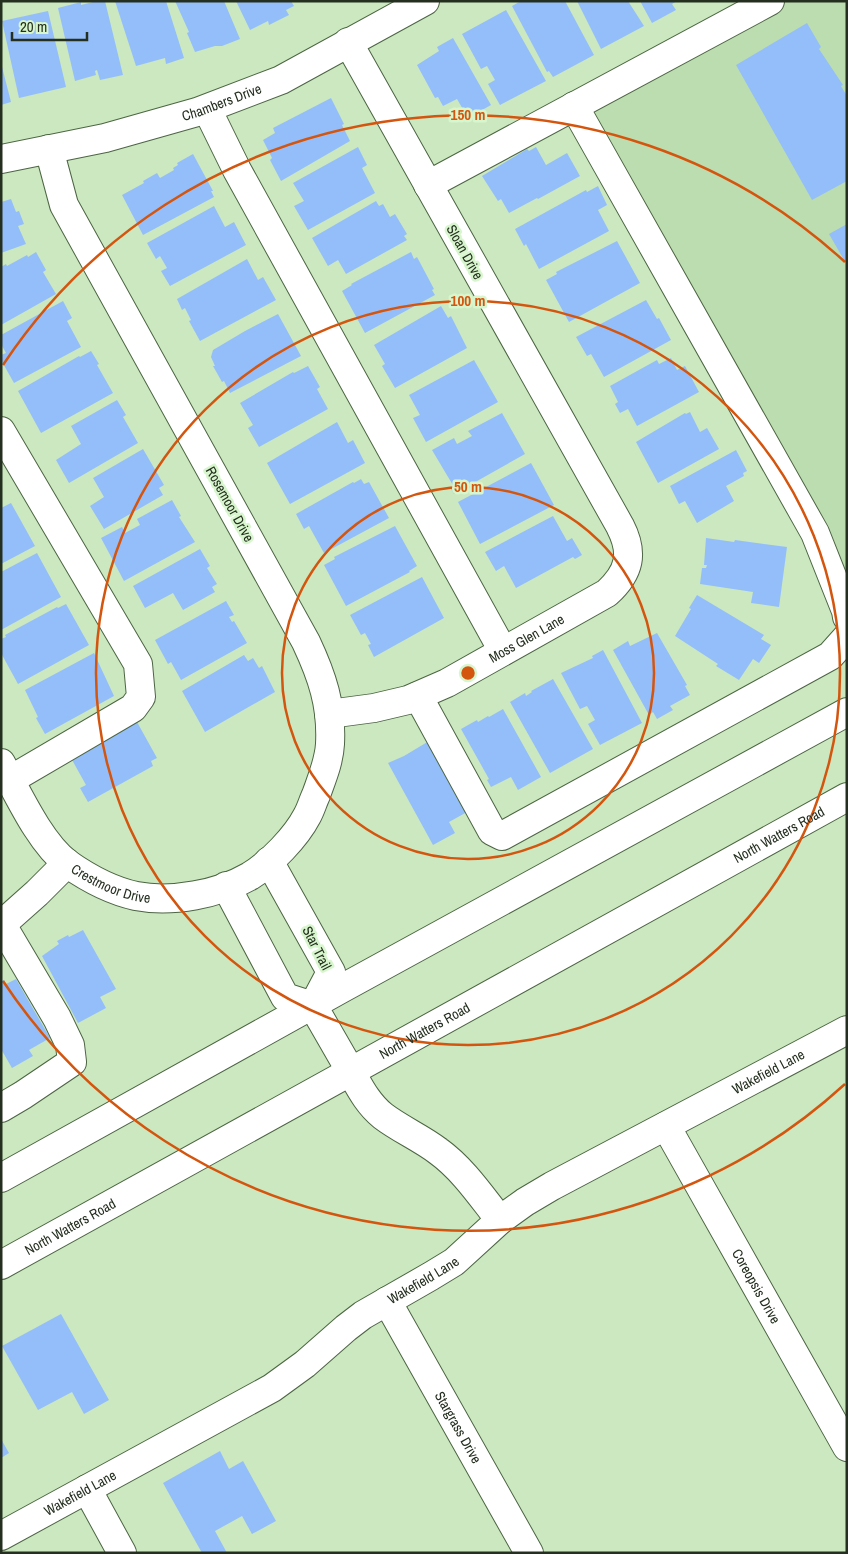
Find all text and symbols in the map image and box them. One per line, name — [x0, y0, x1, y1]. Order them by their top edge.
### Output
scale bar — [12, 10, 88, 42]
text: 20 m — [20, 16, 47, 37]
street label: Chambers Drive — [180, 79, 264, 125]
text: 150 m — [451, 104, 485, 125]
street label: Sloan Drive — [443, 221, 487, 283]
text: 100 m — [451, 290, 485, 311]
street label: Rosemoor Drive — [202, 463, 258, 545]
text: 50 m — [454, 476, 482, 497]
street label: Moss Glen Lane — [486, 610, 567, 667]
centre of rings — [459, 664, 477, 682]
street label: North Watters Road — [730, 802, 828, 867]
street label: Crestmoor Drive — [68, 860, 151, 907]
street label: Star Trail — [298, 923, 336, 973]
street label: North Watters Road — [376, 998, 473, 1063]
street label: Wakefield Lane — [729, 1045, 808, 1098]
street label: North Watters Road — [22, 1194, 119, 1259]
street label: Coreopsis Drive — [728, 1246, 785, 1327]
street label: Wakefield Lane — [384, 1253, 463, 1308]
street label: Stargrass Drive — [431, 1388, 486, 1467]
street label: Wakefield Lane — [41, 1466, 119, 1520]

